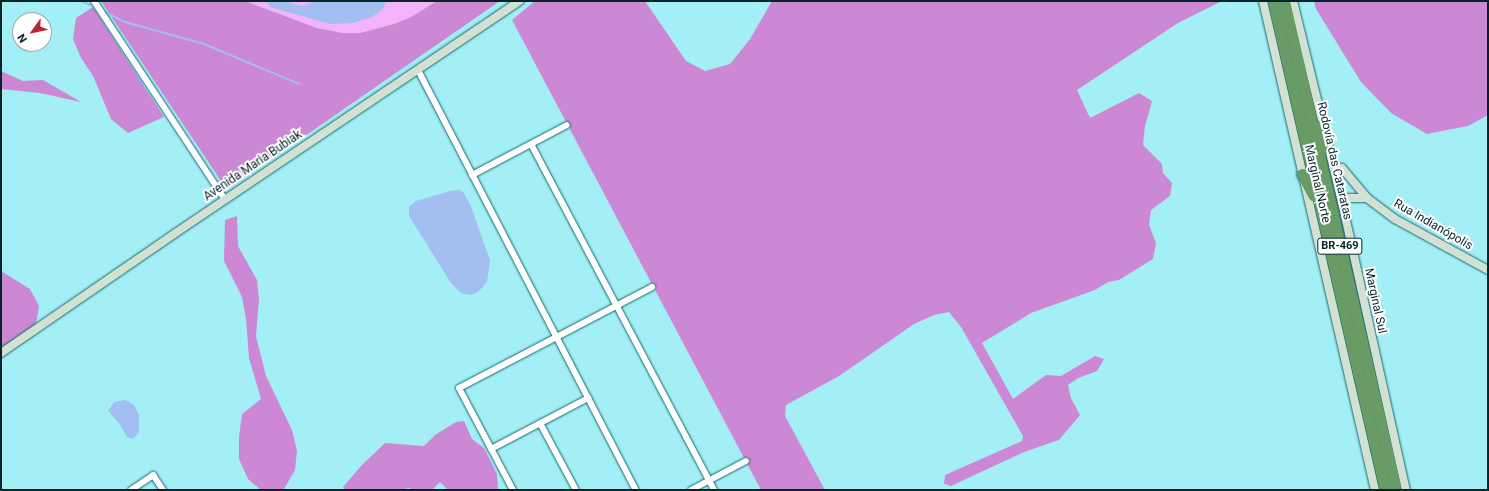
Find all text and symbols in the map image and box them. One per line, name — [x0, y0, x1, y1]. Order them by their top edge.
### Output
north arrow — [12, 12, 52, 52]
text: N — [15, 31, 30, 45]
street label: Rodovía das Cataratas — [1313, 101, 1355, 221]
street label: Avenida Maria Bubiak — [201, 128, 305, 204]
street label: Marginal Norte — [1301, 144, 1333, 224]
street label: Rua Indianópolis — [1391, 197, 1475, 253]
road number: BR-469 — [1317, 237, 1363, 255]
street label: Marginal Sul — [1361, 267, 1389, 335]

